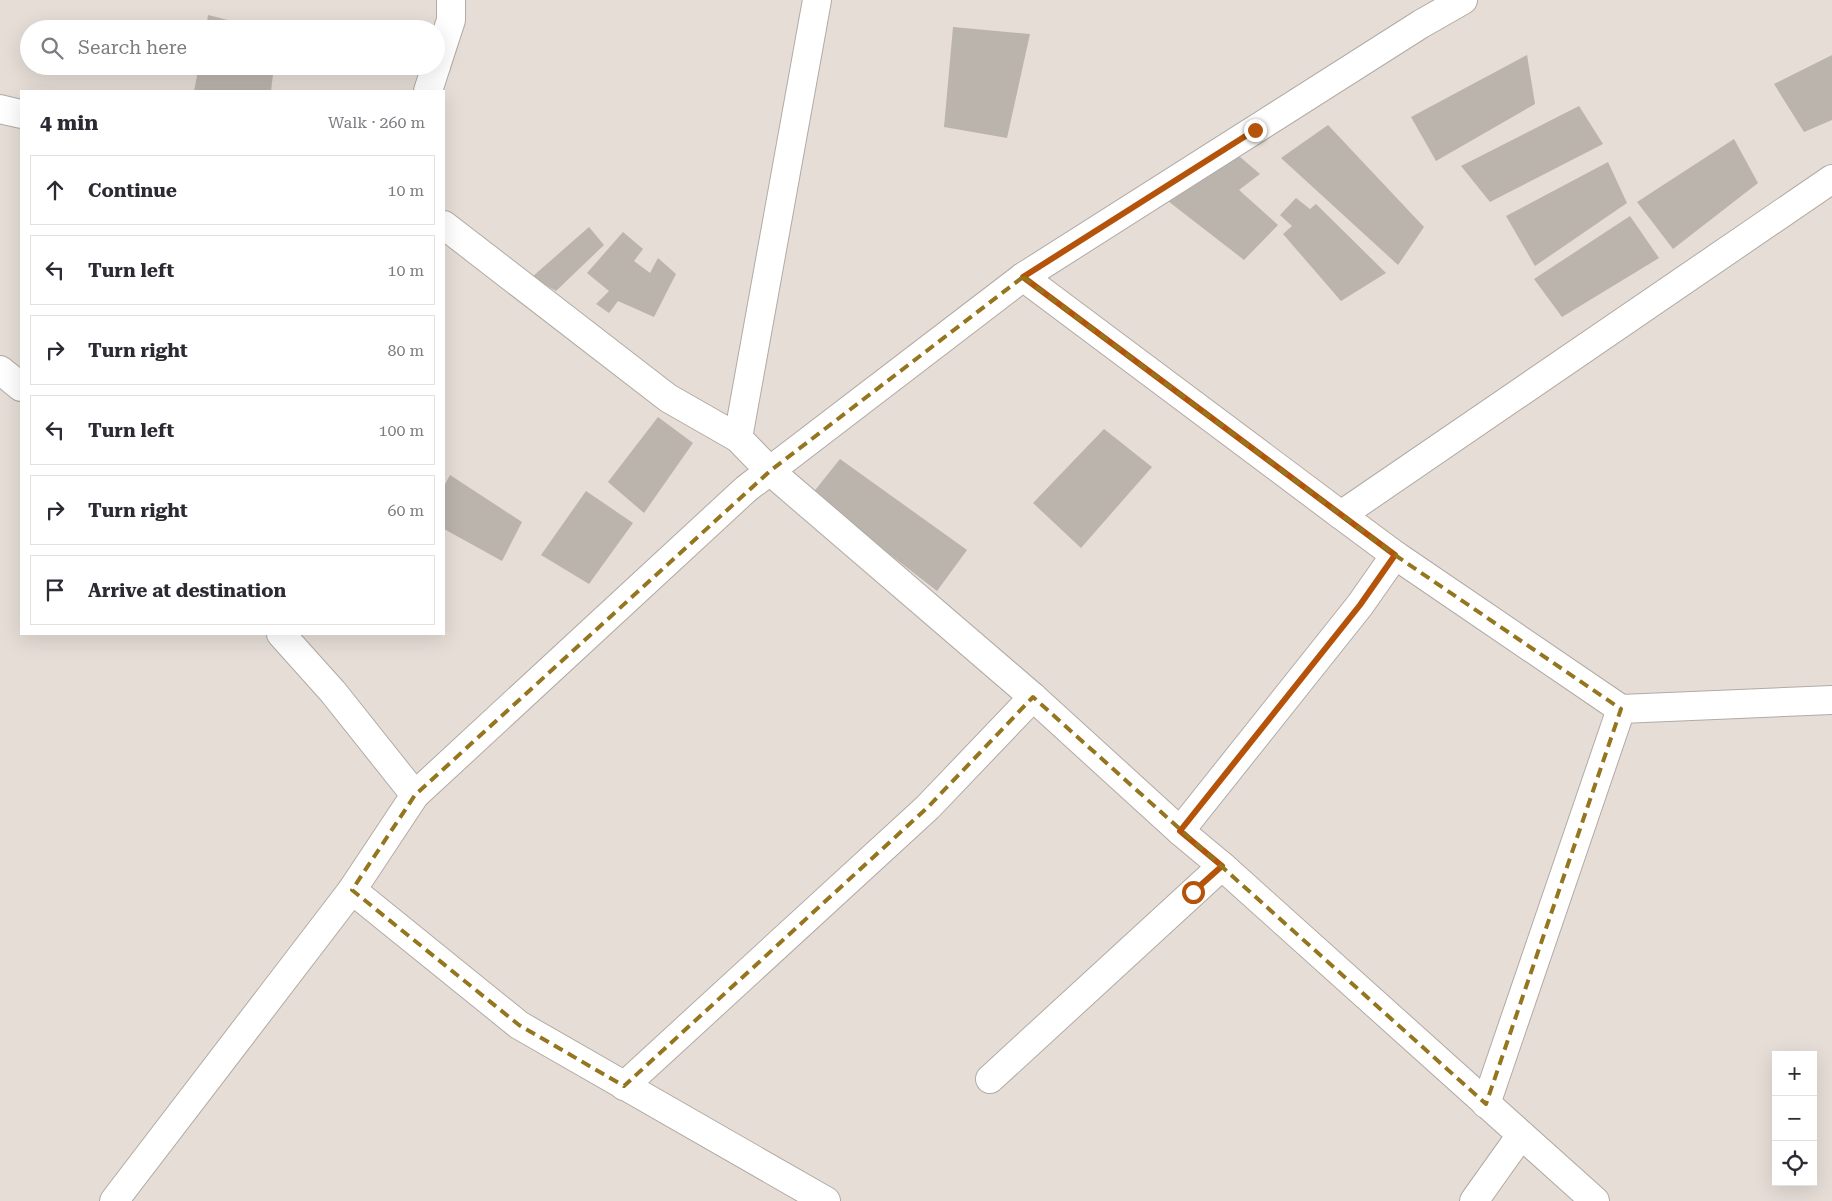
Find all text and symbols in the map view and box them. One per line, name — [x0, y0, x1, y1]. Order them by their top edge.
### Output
search box — [20, 20, 445, 75]
icon: search — [38, 34, 66, 62]
text: Search here — [78, 36, 187, 59]
text: 4 min — [40, 111, 98, 135]
text: Walk · 260 m — [328, 113, 425, 132]
route end — [1244, 119, 1267, 142]
icon: ahead — [41, 176, 69, 204]
text: Continue — [88, 179, 177, 202]
text: 10 m — [387, 181, 424, 200]
icon: left — [41, 256, 69, 284]
text: Turn left — [88, 259, 174, 282]
text: 10 m — [387, 261, 424, 280]
icon: right — [41, 336, 69, 364]
text: Turn right — [88, 339, 188, 362]
text: 80 m — [387, 341, 424, 360]
icon: left — [41, 416, 69, 444]
text: Turn left — [88, 419, 174, 442]
text: 100 m — [378, 421, 424, 440]
icon: right — [41, 496, 69, 524]
text: Turn right — [88, 499, 188, 522]
text: 60 m — [387, 501, 424, 520]
icon: arrive — [41, 576, 69, 604]
text: Arrive at destination — [88, 579, 286, 602]
route start — [1182, 881, 1205, 904]
map controls — [1772, 1051, 1817, 1186]
button: + — [1772, 1051, 1817, 1096]
button: − — [1772, 1096, 1817, 1141]
button: locate — [1772, 1141, 1817, 1186]

